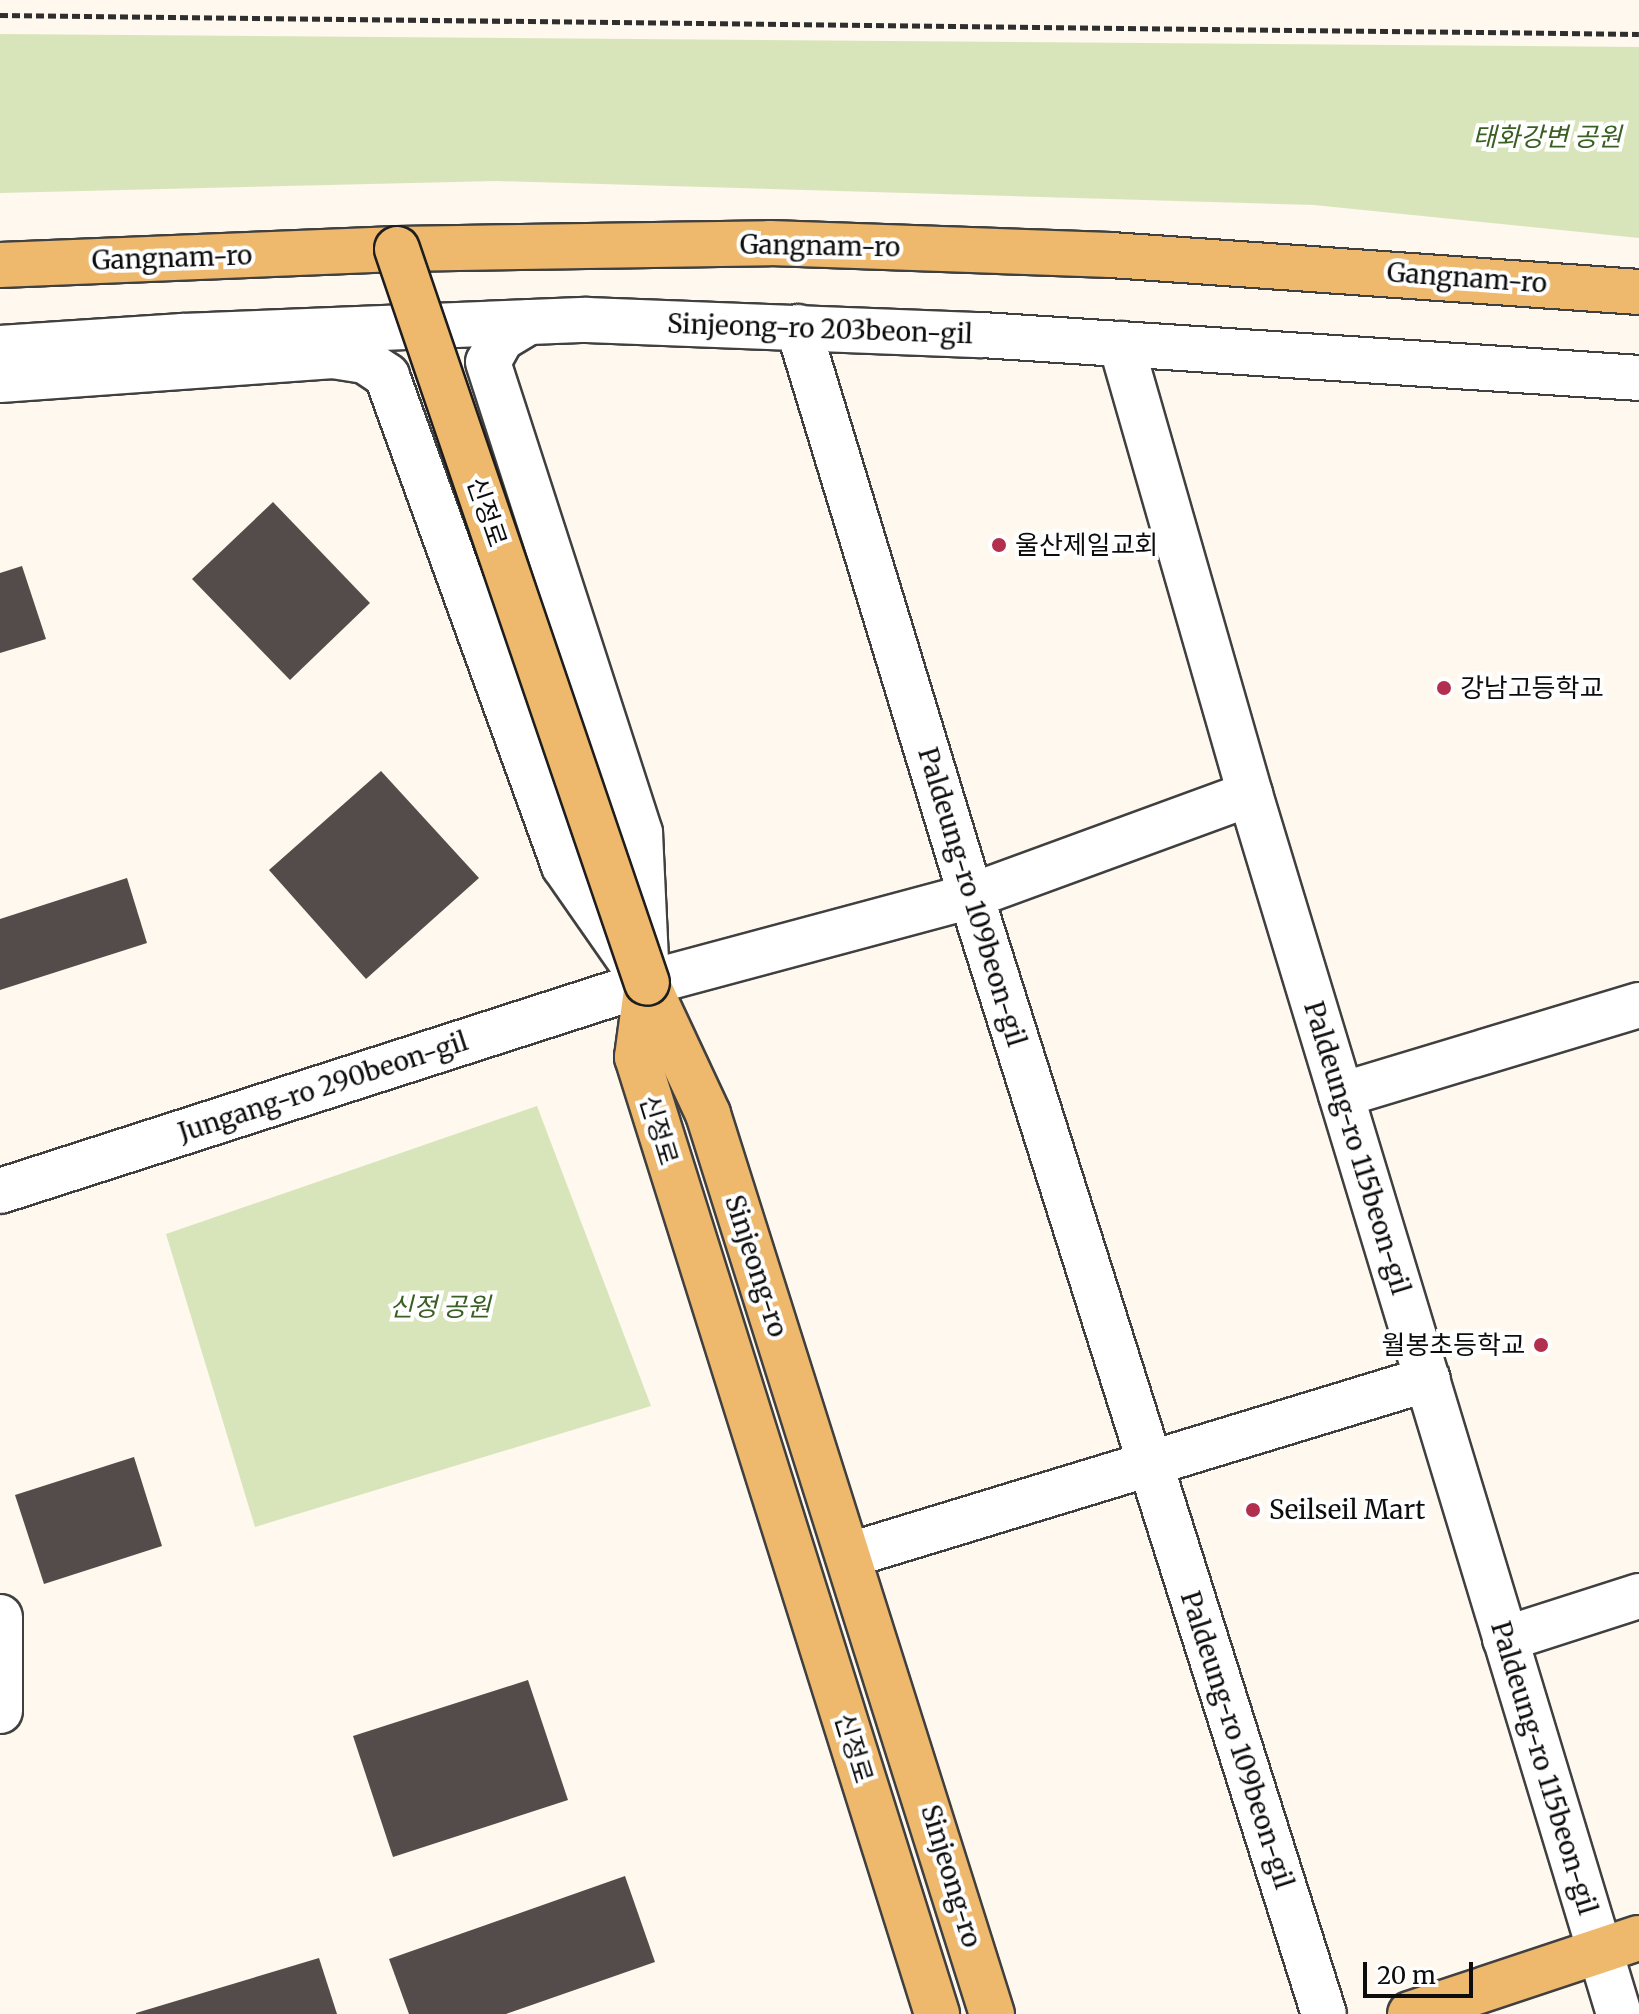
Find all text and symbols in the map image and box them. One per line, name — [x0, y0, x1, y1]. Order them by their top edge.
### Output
park label: 태화강변 공원 — [1472, 121, 1622, 153]
street label: Gangnam-ro — [740, 229, 900, 263]
street label: Gangnam-ro — [91, 240, 253, 276]
street label: Gangnam-ro — [1386, 257, 1548, 299]
street label: Sinjeong-ro 203beon-gil — [667, 308, 973, 350]
street label: 신정로 — [461, 473, 513, 551]
place label: 울산제일교회 — [1015, 529, 1159, 561]
marker: 울산제일교회 — [990, 536, 1008, 554]
place label: 강남고등학교 — [1460, 672, 1604, 704]
marker: 강남고등학교 — [1435, 679, 1453, 697]
street label: Paldeung-ro 109beon-gil — [912, 744, 1032, 1050]
street label: Paldeung-ro 115beon-gil — [1298, 998, 1416, 1298]
street label: Jungang-ro 290beon-gil — [174, 1025, 472, 1149]
street label: 신정로 — [634, 1091, 684, 1169]
street label: Sinjeong-ro — [718, 1191, 794, 1341]
park label: 신정 공원 — [389, 1291, 491, 1323]
place label: 월봉초등학교 — [1381, 1329, 1525, 1361]
marker: 월봉초등학교 — [1532, 1336, 1550, 1354]
place label: Seilseil Mart — [1269, 1494, 1425, 1526]
marker: Seilseil Mart — [1244, 1501, 1262, 1519]
street label: Paldeung-ro 109beon-gil — [1174, 1587, 1300, 1893]
street label: Paldeung-ro 115beon-gil — [1485, 1618, 1603, 1918]
street label: 신정로 — [829, 1709, 879, 1787]
street label: Sinjeong-ro — [915, 1801, 987, 1951]
scale bar — [1367, 1946, 1477, 1996]
text: 20 m — [1377, 1960, 1436, 1991]

